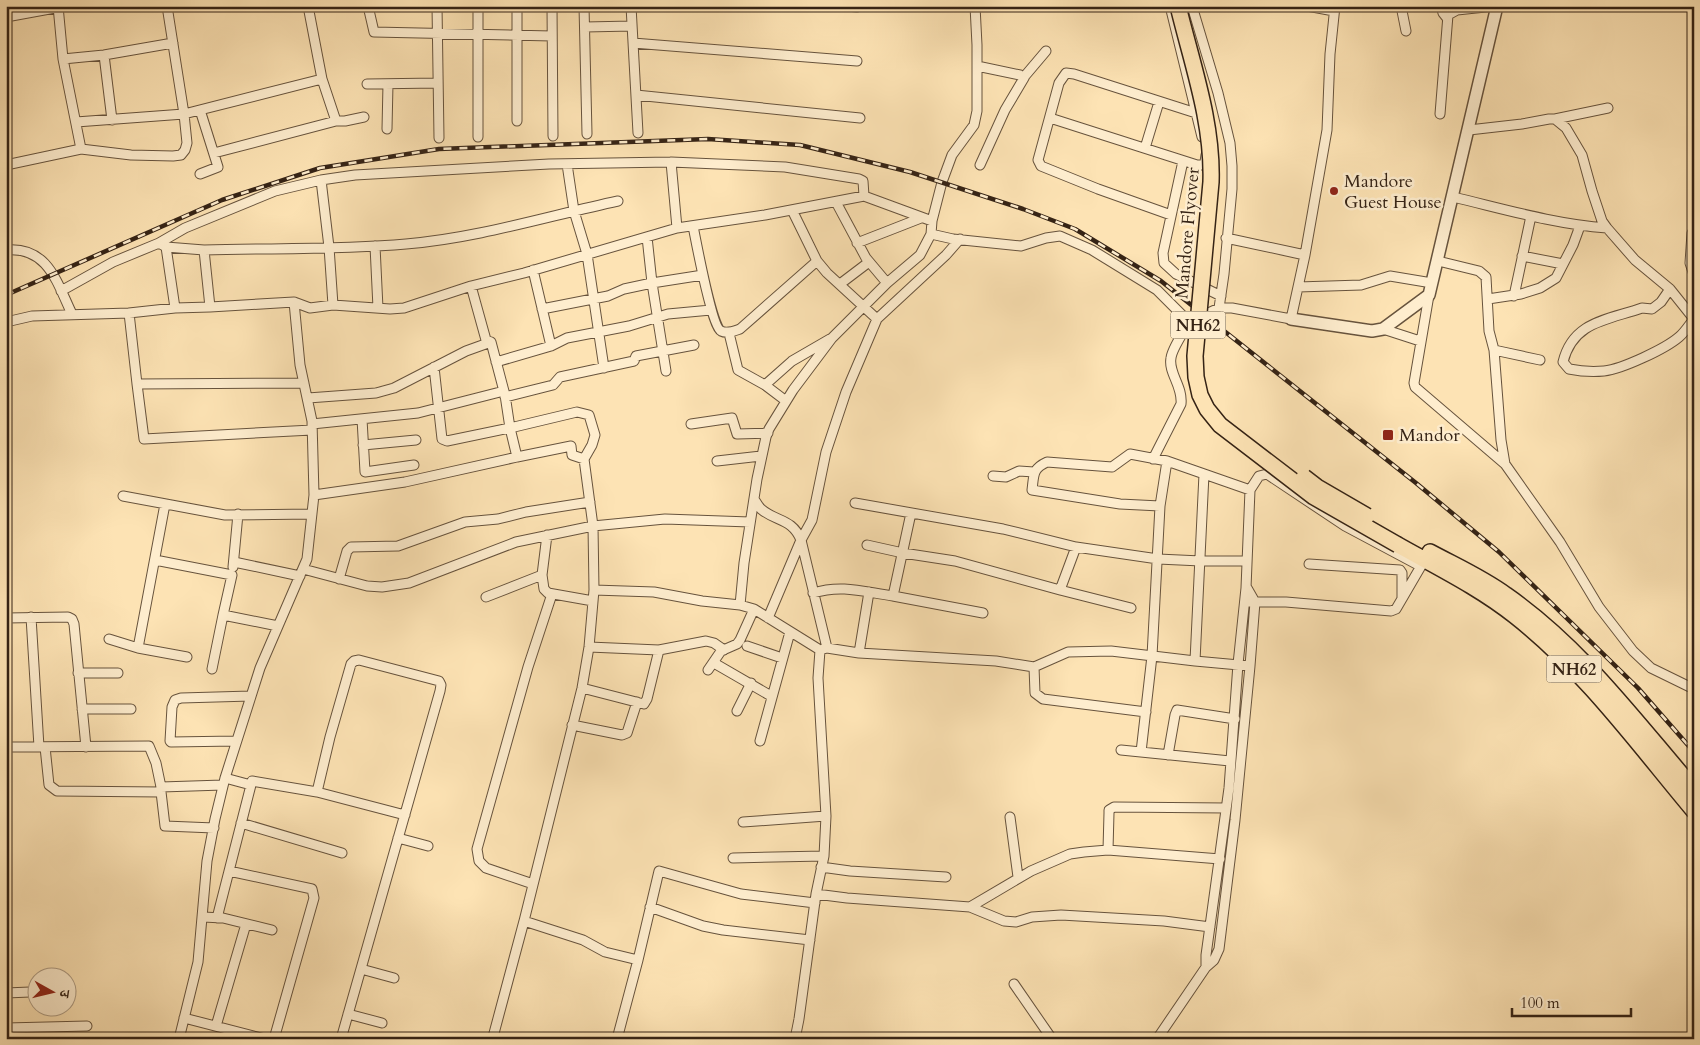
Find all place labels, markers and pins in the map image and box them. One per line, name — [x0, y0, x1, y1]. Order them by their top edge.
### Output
place label: Mandore Guest House — [1344, 169, 1442, 215]
marker: Mandore Guest House — [1328, 185, 1340, 197]
place label: Mandor — [1399, 423, 1460, 448]
marker: Mandor — [1381, 428, 1395, 442]

